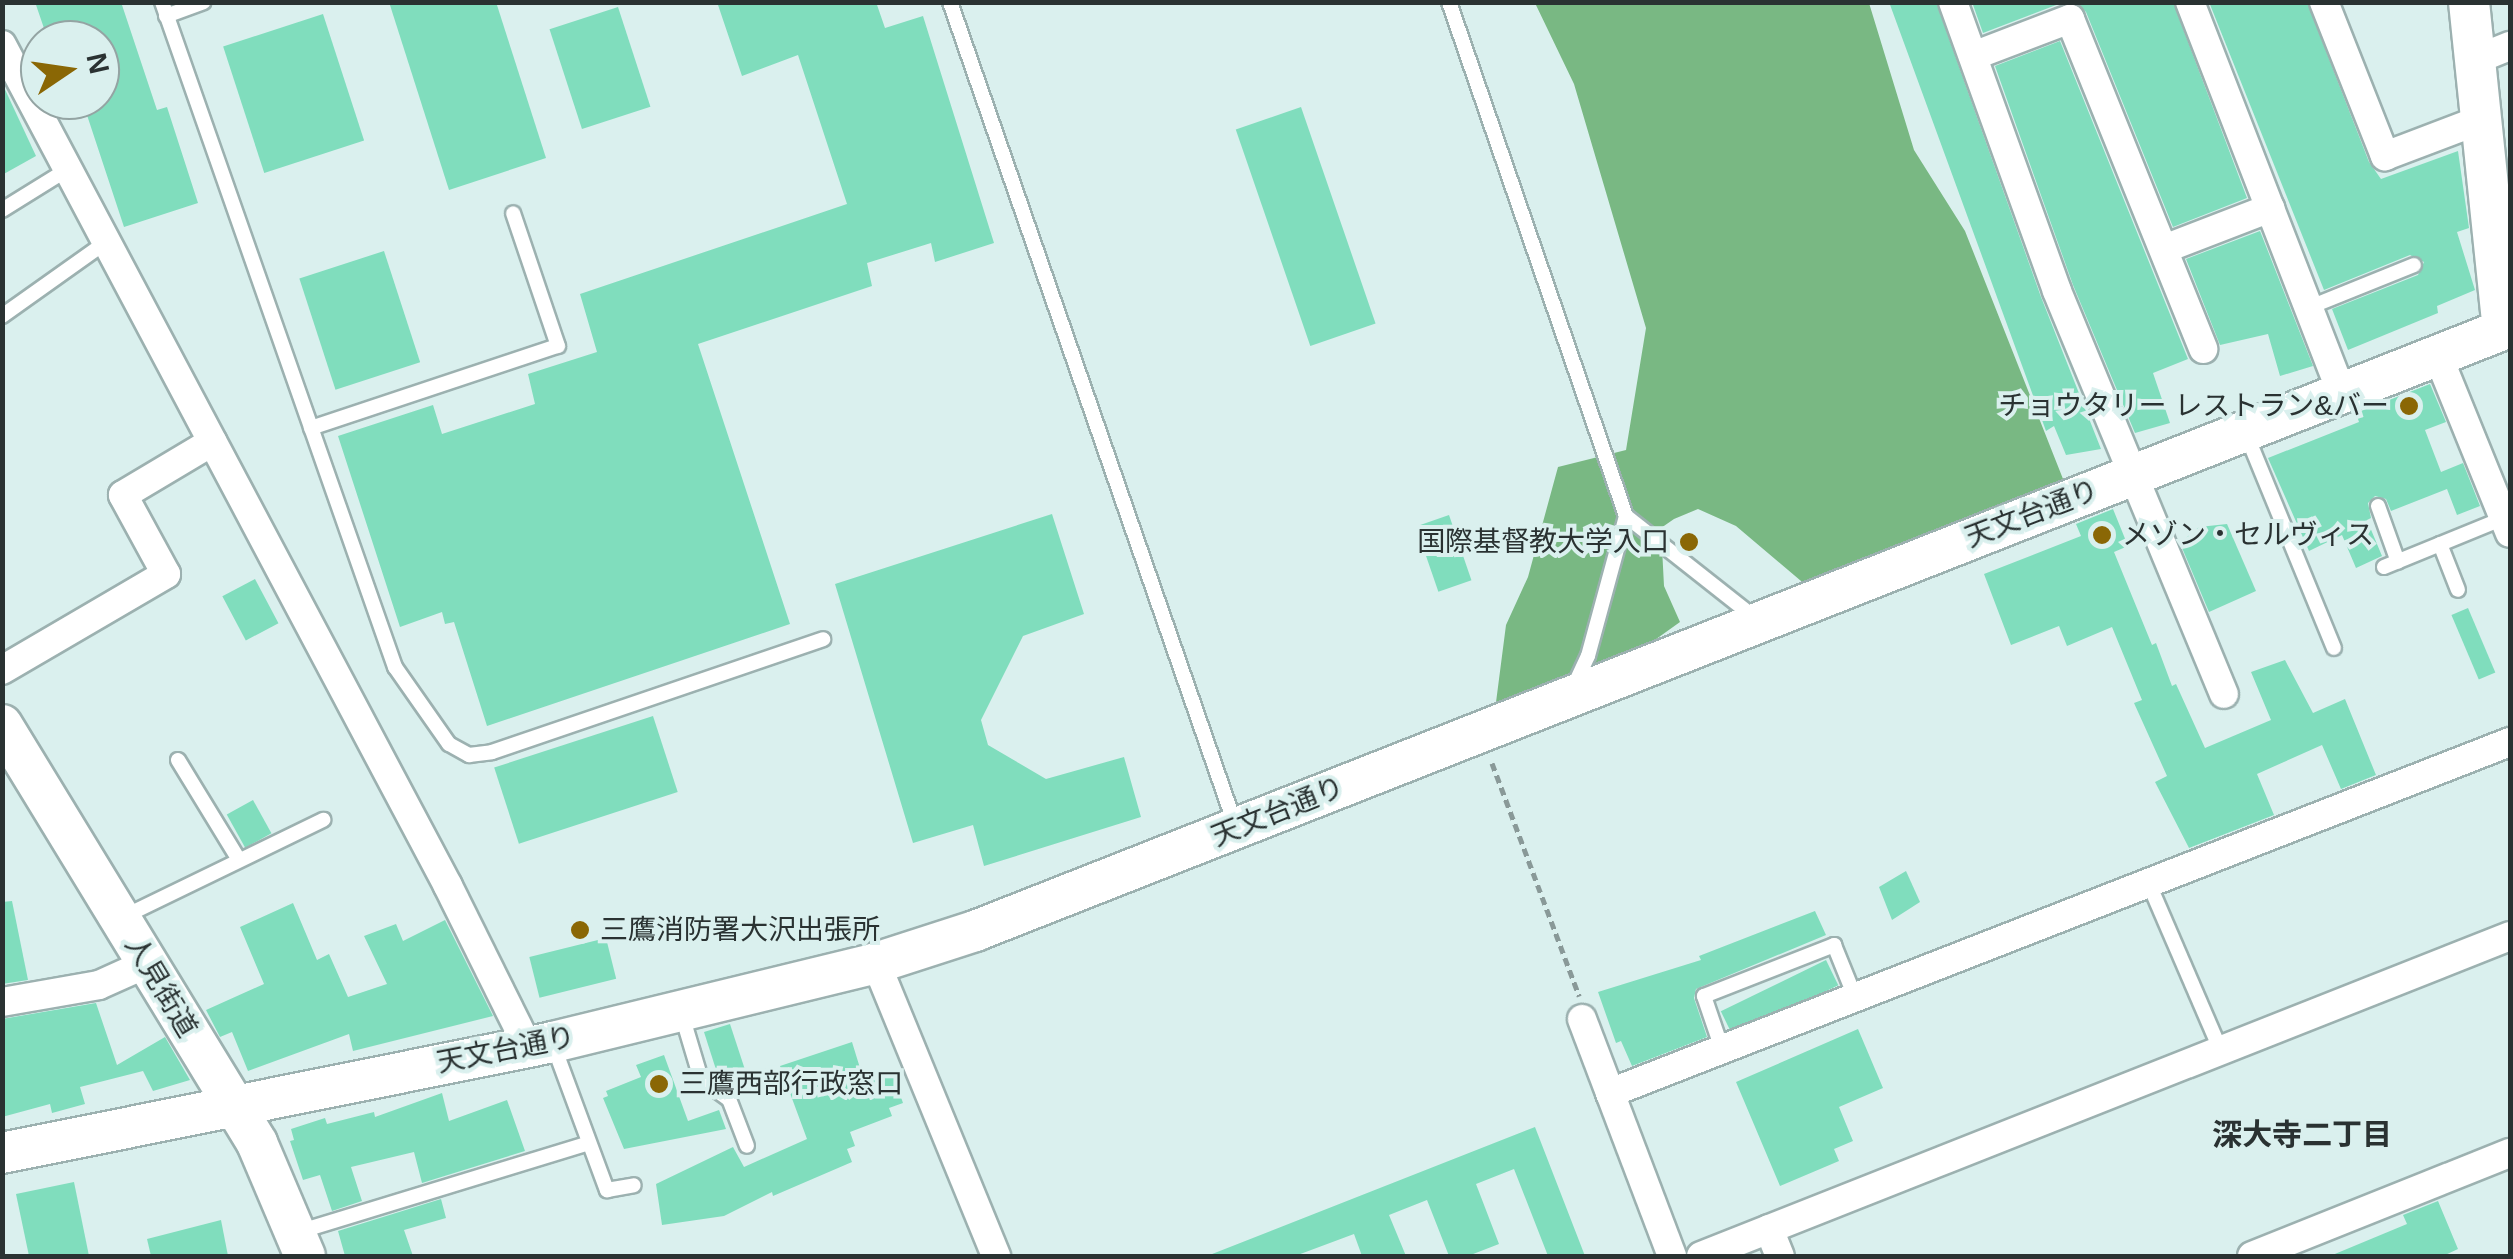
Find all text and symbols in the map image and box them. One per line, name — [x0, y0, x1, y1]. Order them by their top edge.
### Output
north arrow — [20, 20, 120, 120]
text: N — [80, 50, 115, 77]
place label: チョウタリー レストラン&バー — [1999, 389, 2389, 423]
marker: チョウタリー レストラン&バー — [2398, 395, 2420, 417]
street label: 天文台通り — [1961, 473, 2103, 555]
place label: メゾン・セルヴィス — [2122, 518, 2374, 552]
marker: メゾン・セルヴィス — [2091, 524, 2113, 546]
place label: 国際基督教大学入口 — [1417, 525, 1669, 559]
marker: 国際基督教大学入口 — [1678, 531, 1700, 553]
street label: 天文台通り — [1207, 770, 1349, 854]
place label: 三鷹消防署大沢出張所 — [600, 913, 880, 947]
marker: 三鷹消防署大沢出張所 — [569, 919, 591, 941]
street label: 人見街道 — [118, 930, 204, 1044]
street label: 天文台通り — [434, 1020, 578, 1080]
place label: 三鷹西部行政窓口 — [679, 1067, 903, 1101]
marker: 三鷹西部行政窓口 — [648, 1073, 670, 1095]
district label: 深大寺二丁目 — [2212, 1117, 2392, 1153]

